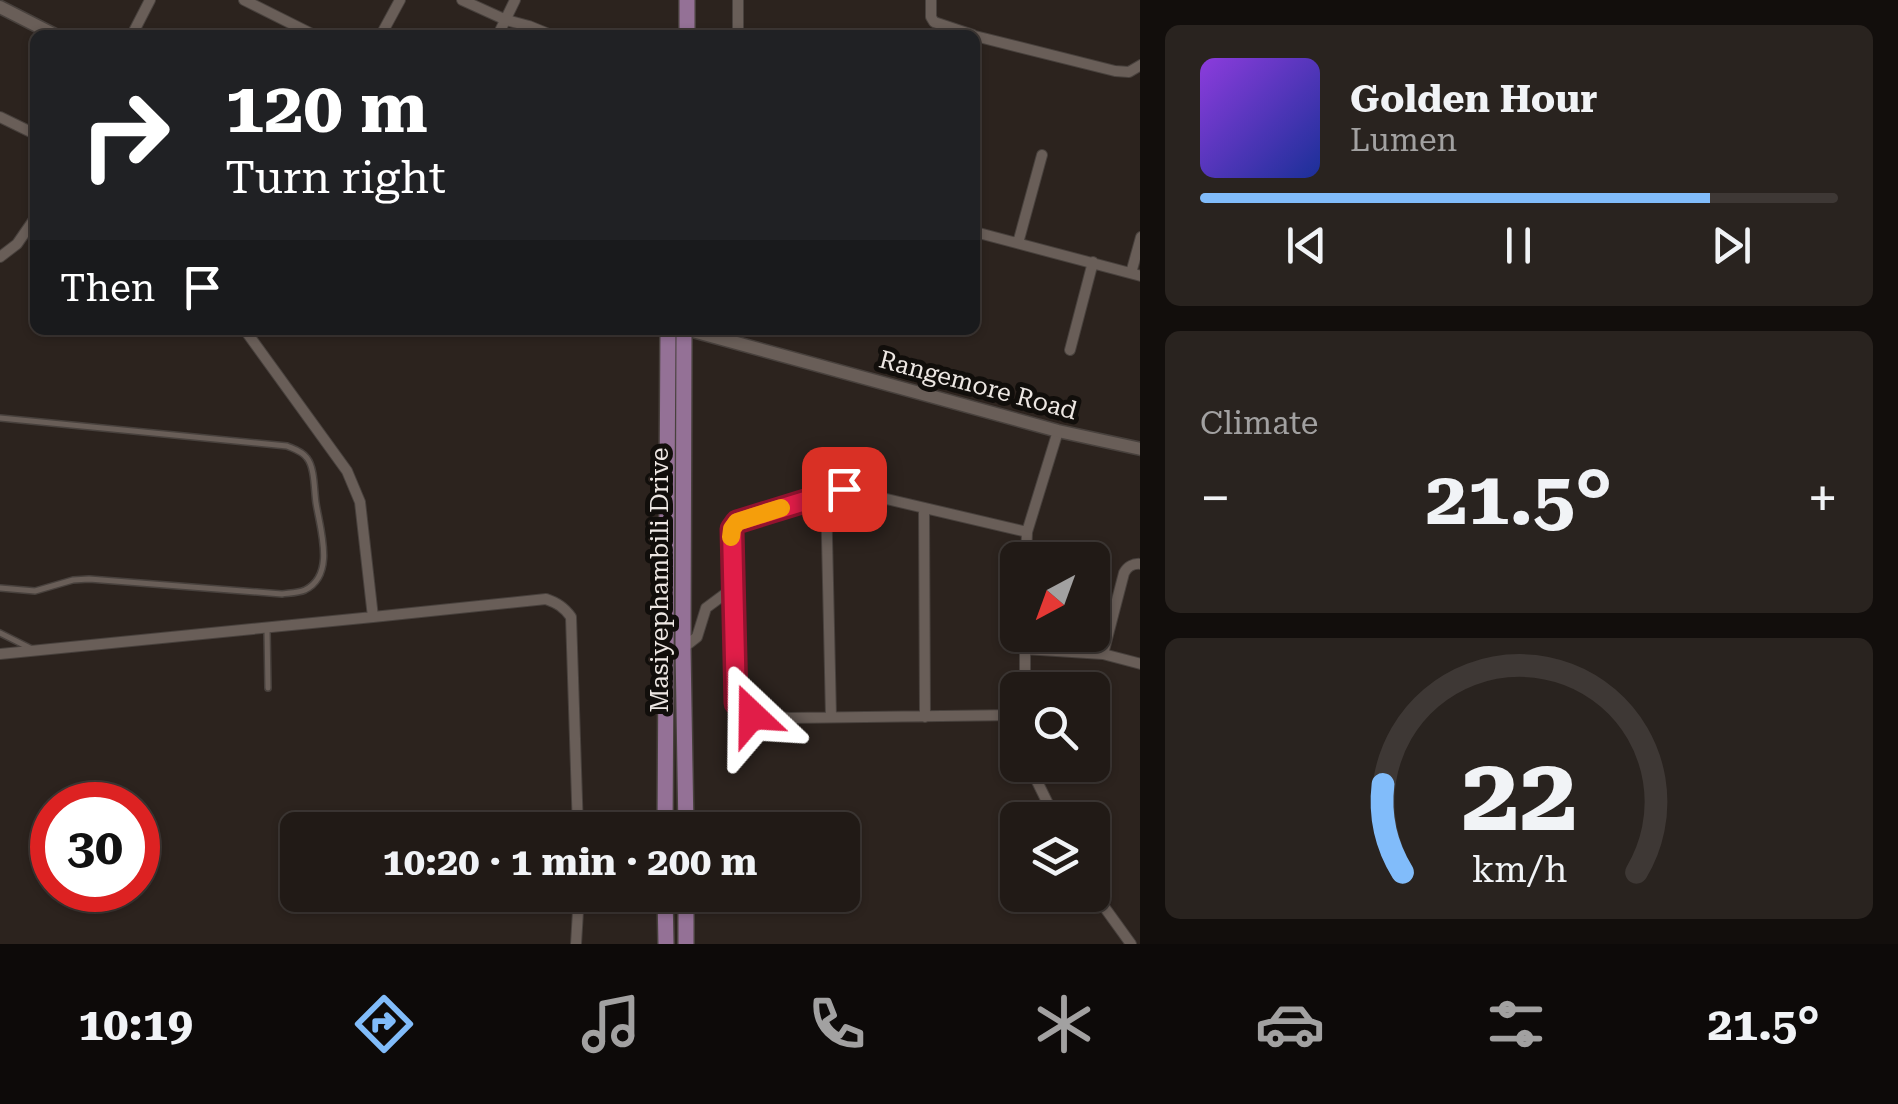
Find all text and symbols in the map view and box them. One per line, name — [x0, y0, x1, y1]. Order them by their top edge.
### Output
text: 120 m — [225, 67, 428, 149]
icon: right — [60, 70, 190, 200]
text: Golden Hour — [1350, 77, 1598, 121]
text: Lumen — [1350, 121, 1457, 159]
text: Turn right — [225, 151, 446, 204]
icon: previous — [1279, 218, 1334, 273]
icon: pause — [1491, 218, 1546, 273]
icon: next — [1704, 218, 1759, 273]
icon: arrive — [175, 260, 230, 315]
text: Then — [60, 266, 155, 310]
street label: Rangemore Road — [876, 345, 1080, 425]
text: Climate — [1200, 404, 1318, 442]
pin — [802, 447, 887, 532]
street label: Masiyephambili Drive — [645, 448, 674, 712]
text: 21.5° — [1426, 454, 1612, 542]
icon: arrive — [817, 462, 872, 517]
text: − — [1200, 466, 1231, 530]
text: + — [1807, 466, 1838, 530]
north arrow — [1000, 542, 1110, 652]
map controls — [1000, 542, 1110, 912]
position arrow — [700, 663, 804, 767]
button: search — [1000, 672, 1110, 782]
text: 22 — [1461, 734, 1577, 855]
speed limit sign: 30 — [30, 782, 160, 912]
button: layers — [1000, 802, 1110, 912]
text: 10:20 · 1 min · 200 m — [383, 840, 757, 884]
text: km/h — [1471, 849, 1567, 891]
icon: directions — [349, 989, 419, 1059]
icon: music — [576, 989, 646, 1059]
icon: phone — [802, 989, 872, 1059]
icon: climate — [1029, 989, 1099, 1059]
icon: car — [1255, 989, 1325, 1059]
icon: filters — [1481, 989, 1551, 1059]
text: 10:19 — [78, 998, 193, 1051]
text: 21.5° — [1708, 998, 1820, 1051]

